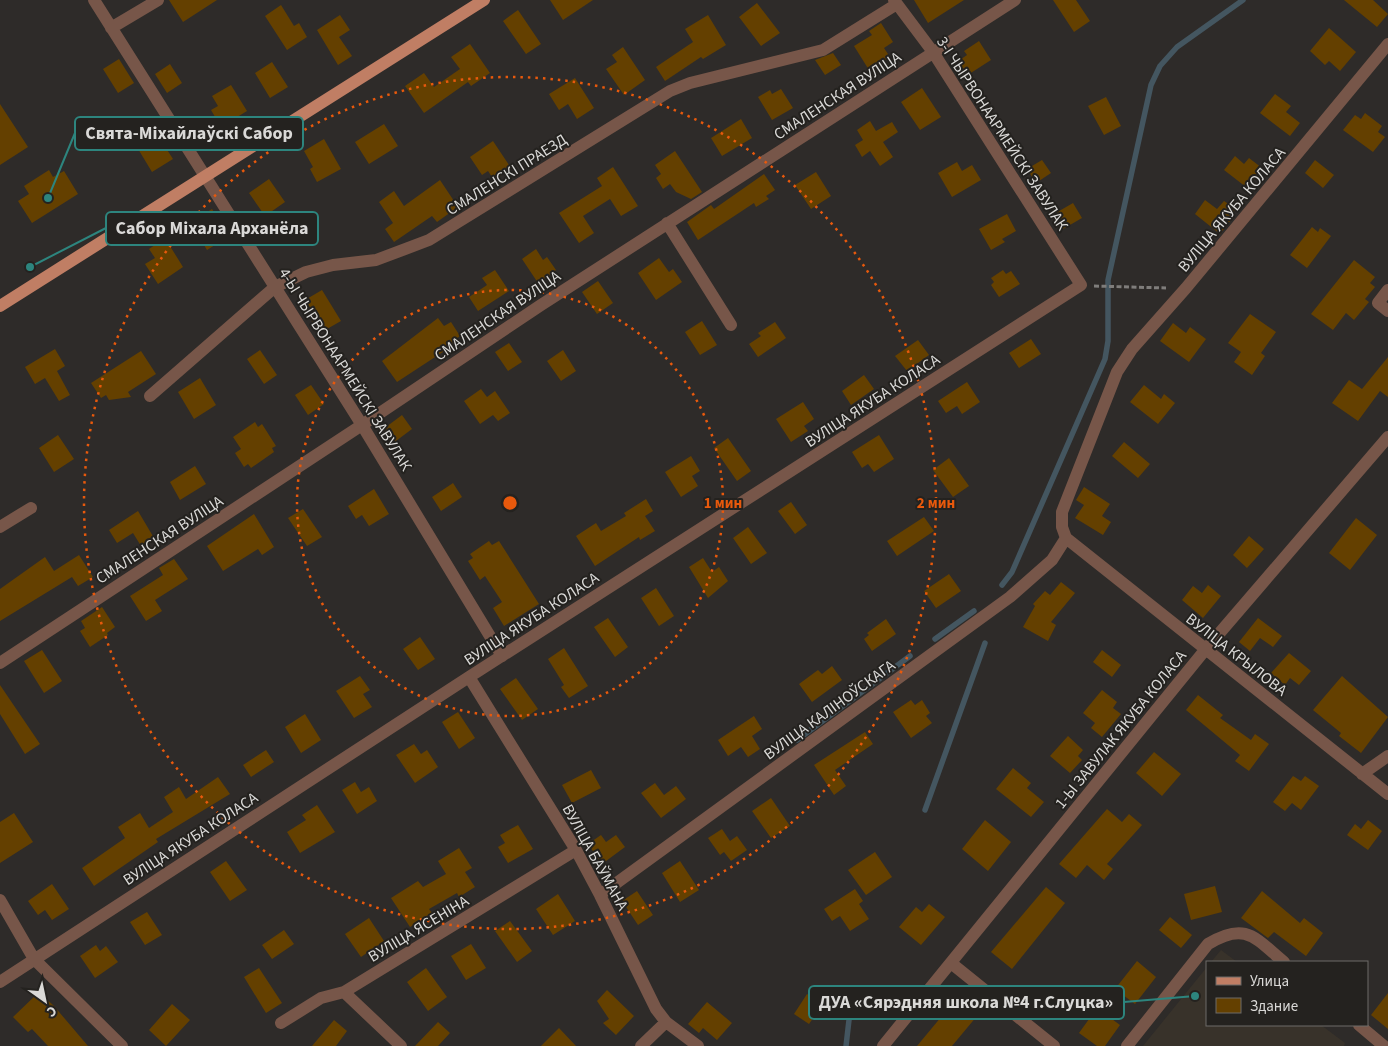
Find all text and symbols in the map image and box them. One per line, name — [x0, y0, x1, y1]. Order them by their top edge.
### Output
street label: 3-І ЧЫРВОНААРМЕЙСКІ ЗАВУЛАК — [931, 32, 1074, 235]
street label: СМАЛЕНСКАЯ ВУЛІЦА — [769, 46, 906, 145]
callout: Свята-Міхайлаўскі Сабор — [75, 117, 303, 150]
text: Свята-Міхайлаўскі Сабор — [85, 121, 293, 146]
street label: СМАЛЕНСКІ ПРАЕЗД — [442, 129, 571, 221]
street label: ВУЛІЦА ЯКУБА КОЛАСА — [1173, 142, 1291, 277]
callout: Сабор Міхала Арханёла — [106, 212, 318, 245]
text: Сабор Міхала Арханёла — [116, 216, 308, 241]
street label: 4-Ы ЧЫРВОНААРМЕЙСКІ ЗАВУЛАК — [273, 264, 417, 476]
street label: СМАЛЕНСКАЯ ВУЛІЦА — [430, 265, 565, 366]
street label: ВУЛІЦА ЯКУБА КОЛАСА — [801, 349, 945, 453]
street label: СМАЛЕНСКАЯ ВУЛІЦА — [91, 490, 228, 589]
text: 1 мин — [704, 493, 742, 514]
text: 2 мин — [917, 493, 955, 514]
centre of rings — [501, 494, 519, 512]
street label: ВУЛІЦА ЯКУБА КОЛАСА — [460, 567, 604, 671]
street label: ВУЛІЦА КРЫЛОВА — [1181, 608, 1292, 701]
street label: 1-Ы ЗАВУЛАК ЯКУБА КОЛАСА — [1050, 645, 1192, 814]
street label: ВУЛІЦА КАЛІНОЎСКАГА — [759, 654, 900, 765]
street label: ВУЛІЦА ЯКУБА КОЛАСА — [119, 787, 263, 891]
street label: ВУЛІЦА БАЎМАНА — [557, 800, 634, 915]
street label: ВУЛІЦА ЯСЕНІНА — [364, 890, 473, 968]
legend — [1206, 961, 1368, 1026]
text: Улица — [1250, 971, 1289, 992]
north arrow — [20, 976, 70, 1026]
callout: ДУА «Сярэдняя школа №4 г.Слуцка» — [809, 986, 1124, 1019]
text: ДУА «Сярэдняя школа №4 г.Слуцка» — [819, 990, 1113, 1015]
text: Здание — [1250, 996, 1298, 1017]
text: С — [43, 1000, 60, 1022]

